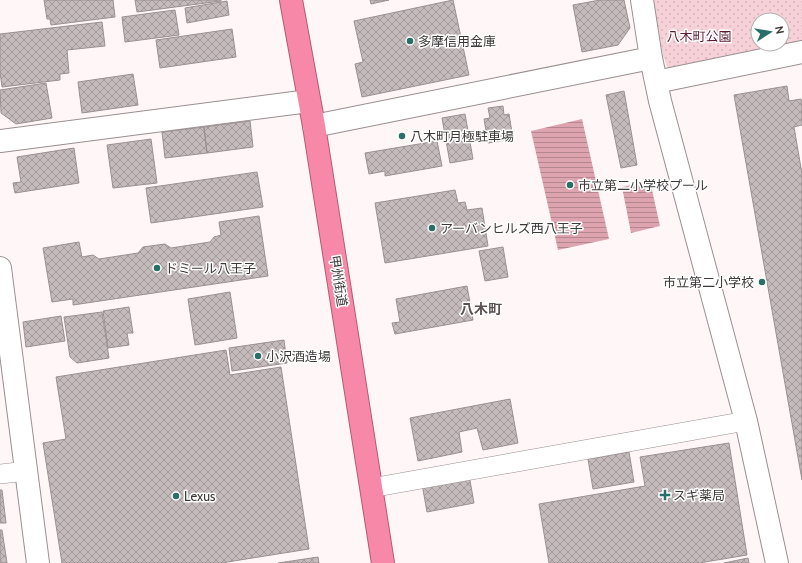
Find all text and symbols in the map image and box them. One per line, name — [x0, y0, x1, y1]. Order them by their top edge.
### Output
north arrow — [750, 12, 790, 52]
text: N — [772, 25, 787, 35]
park label: 八木町公園 — [666, 28, 732, 44]
place label: 多摩信用金庫 — [418, 33, 496, 49]
marker: 多摩信用金庫 — [405, 36, 415, 46]
place label: 八木町月極駐車場 — [410, 128, 514, 144]
marker: 八木町月極駐車場 — [397, 131, 407, 141]
place label: 市立第二小学校プール — [578, 177, 708, 193]
marker: 市立第二小学校プール — [565, 180, 575, 190]
place label: アーバンヒルズ西八王子 — [440, 220, 583, 236]
marker: アーバンヒルズ西八王子 — [427, 223, 437, 233]
street label: 甲州街道 — [327, 254, 351, 308]
place label: ドミール八王子 — [165, 260, 256, 276]
marker: ドミール八王子 — [152, 263, 162, 273]
place label: 市立第二小学校 — [663, 274, 754, 290]
marker: 市立第二小学校 — [757, 277, 767, 287]
district label: 八木町 — [460, 300, 502, 318]
place label: 小沢酒造場 — [266, 348, 331, 364]
marker: 小沢酒造場 — [253, 351, 263, 361]
place label: スギ薬局 — [673, 487, 725, 503]
place label: Lexus — [184, 488, 216, 504]
marker: スギ薬局 — [660, 490, 670, 500]
marker: Lexus — [171, 491, 181, 501]

